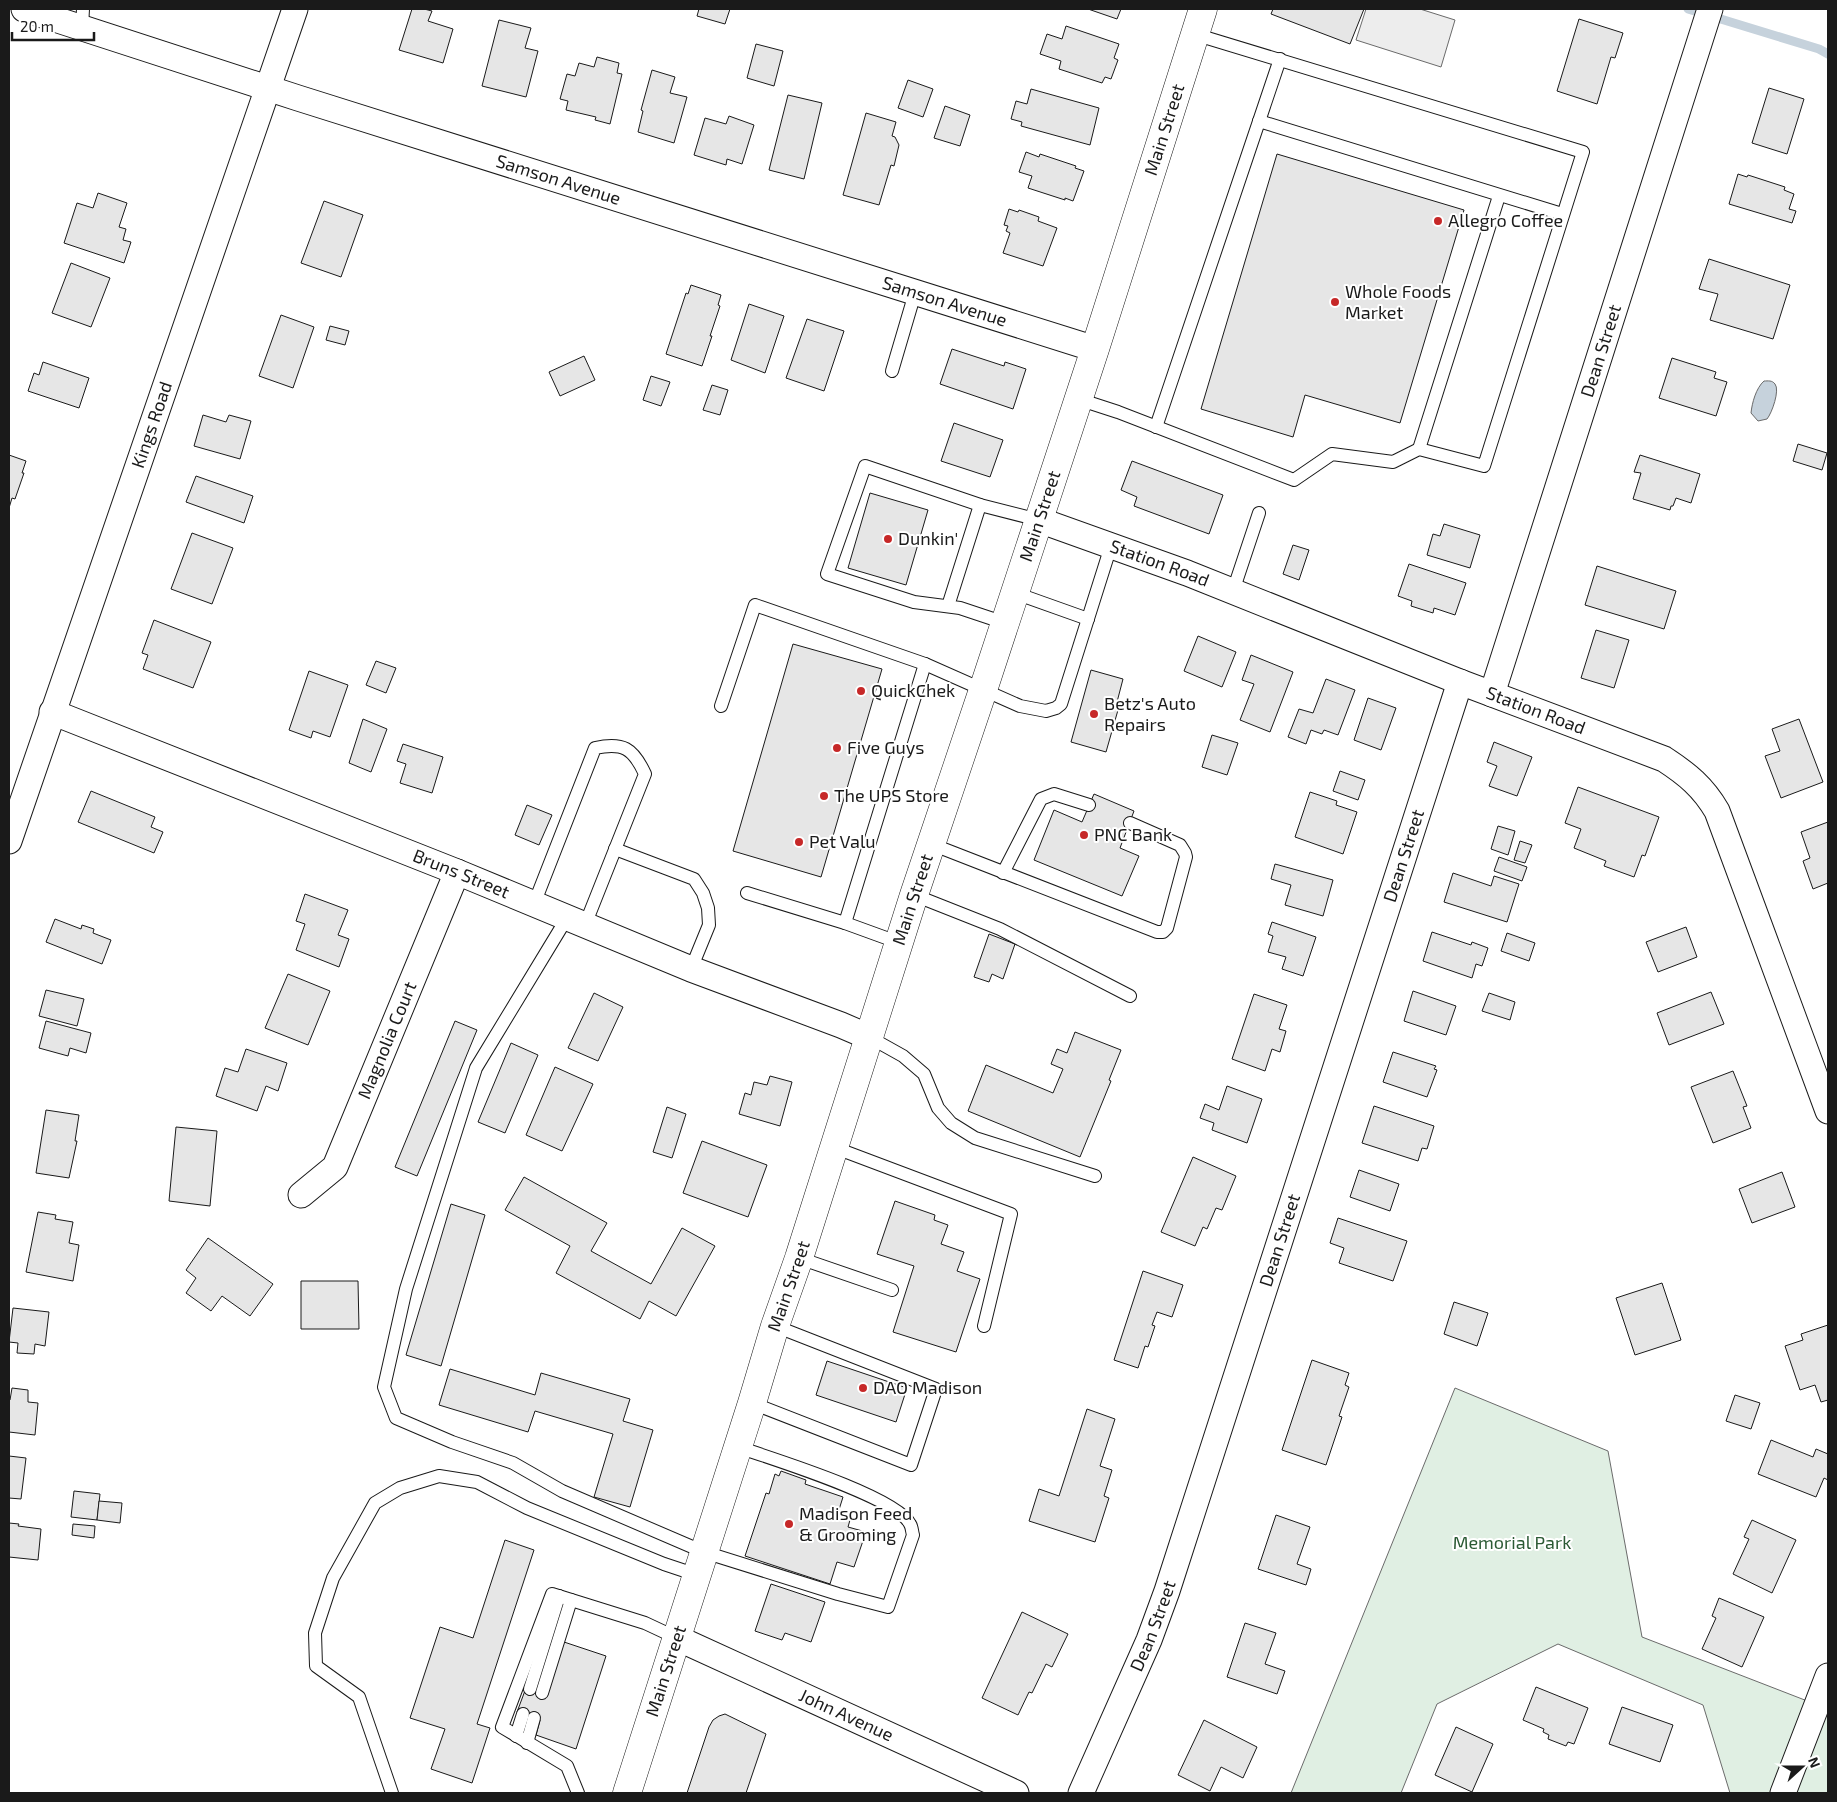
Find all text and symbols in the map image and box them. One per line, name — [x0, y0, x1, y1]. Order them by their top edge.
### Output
scale bar — [12, 10, 95, 42]
text: 20 m — [20, 17, 54, 35]
street label: Main Street — [1139, 81, 1189, 178]
street label: Samson Avenue — [493, 149, 624, 209]
place label: Allegro Coffee — [1448, 209, 1563, 231]
marker: Allegro Coffee — [1432, 215, 1444, 227]
street label: Samson Avenue — [880, 271, 1010, 331]
place label: Whole Foods Market — [1345, 280, 1451, 323]
marker: Whole Foods Market — [1329, 296, 1341, 308]
street label: Dean Street — [1575, 301, 1625, 400]
street label: Kings Road — [126, 378, 176, 471]
street label: Main Street — [1014, 467, 1064, 564]
place label: Dunkin' — [898, 527, 958, 549]
marker: Dunkin' — [882, 533, 894, 545]
street label: Station Road — [1107, 534, 1213, 591]
place label: QuickChek — [871, 679, 955, 701]
street label: Station Road — [1483, 681, 1589, 738]
marker: QuickChek — [855, 685, 867, 697]
place label: Betz's Auto Repairs — [1104, 692, 1196, 735]
marker: Betz's Auto Repairs — [1088, 708, 1100, 720]
place label: Five Guys — [847, 736, 925, 758]
marker: Five Guys — [831, 742, 843, 754]
place label: The UPS Store — [834, 784, 949, 806]
marker: The UPS Store — [818, 790, 830, 802]
street label: Dean Street — [1378, 806, 1428, 905]
place label: PNC Bank — [1094, 823, 1172, 845]
marker: PNC Bank — [1078, 829, 1090, 841]
place label: Pet Valu — [809, 830, 876, 852]
marker: Pet Valu — [793, 836, 805, 848]
street label: Bruns Street — [410, 844, 513, 903]
street label: Main Street — [887, 851, 937, 948]
street label: Magnolia Court — [352, 978, 421, 1102]
street label: Dean Street — [1254, 1191, 1304, 1289]
street label: Main Street — [762, 1238, 814, 1334]
place label: DAO Madison — [873, 1376, 982, 1398]
marker: DAO Madison — [857, 1382, 869, 1394]
place label: Madison Feed & Grooming — [799, 1502, 912, 1545]
marker: Madison Feed & Grooming — [783, 1518, 795, 1530]
park label: Memorial Park — [1453, 1531, 1571, 1553]
street label: Dean Street — [1124, 1577, 1180, 1675]
street label: Main Street — [640, 1622, 690, 1719]
street label: John Avenue — [796, 1683, 897, 1745]
north arrow — [1777, 1742, 1827, 1792]
text: N — [1805, 1754, 1824, 1770]

